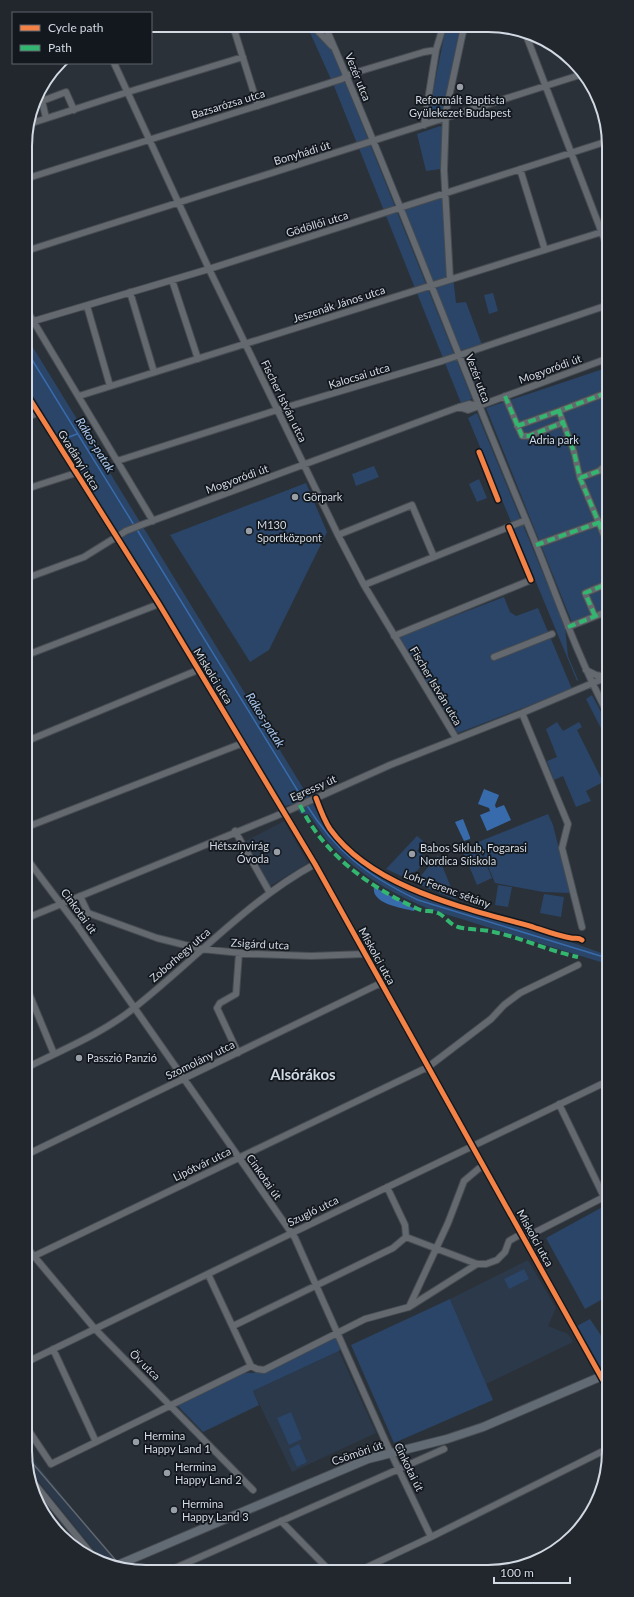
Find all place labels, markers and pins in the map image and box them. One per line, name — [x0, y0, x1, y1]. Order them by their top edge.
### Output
marker: Reformált Baptista Gyülekezet Budapest — [455, 82, 465, 92]
place label: Reformált Baptista Gyülekezet Budapest — [409, 93, 511, 119]
place label: Görpark — [303, 490, 343, 503]
marker: Görpark — [290, 492, 300, 502]
place label: M130 Sportközpont — [257, 518, 322, 544]
marker: M130 Sportközpont — [244, 526, 254, 536]
place label: Hétszínvirág Óvoda — [209, 839, 269, 865]
place label: Babos Síklub, Fogarasi Nordica Síiskola — [420, 841, 527, 867]
marker: Hétszínvirág Óvoda — [272, 847, 282, 857]
marker: Babos Síklub, Fogarasi Nordica Síiskola — [407, 849, 417, 859]
place label: Passzió Panzió — [87, 1051, 157, 1064]
marker: Passzió Panzió — [74, 1053, 84, 1063]
place label: Hermina Happy Land 1 — [144, 1429, 211, 1455]
marker: Hermina Happy Land 1 — [131, 1437, 141, 1447]
place label: Hermina Happy Land 2 — [175, 1460, 242, 1486]
marker: Hermina Happy Land 2 — [162, 1468, 172, 1478]
place label: Hermina Happy Land 3 — [182, 1497, 249, 1523]
marker: Hermina Happy Land 3 — [169, 1505, 179, 1515]

